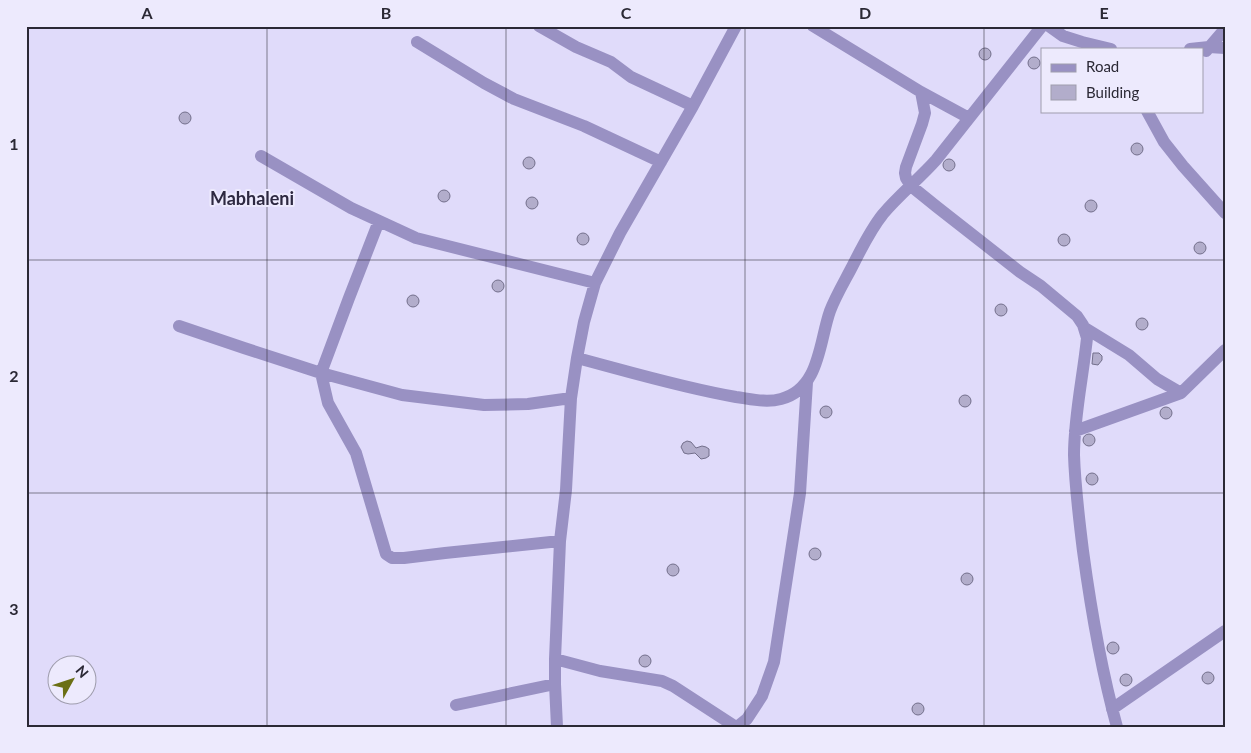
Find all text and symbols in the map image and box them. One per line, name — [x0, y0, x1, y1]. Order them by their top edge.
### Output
text: A — [140, 3, 153, 22]
text: B — [381, 3, 391, 22]
text: C — [621, 3, 632, 22]
text: D — [859, 3, 871, 22]
text: E — [1099, 3, 1109, 22]
legend — [1041, 48, 1204, 112]
text: Road — [1086, 57, 1119, 75]
text: Building — [1086, 83, 1139, 101]
text: 1 — [9, 134, 19, 153]
district label: Mabhaleni — [210, 187, 294, 209]
text: 2 — [9, 366, 19, 385]
text: 3 — [9, 599, 19, 618]
north arrow — [48, 656, 98, 706]
text: N — [72, 662, 92, 681]

